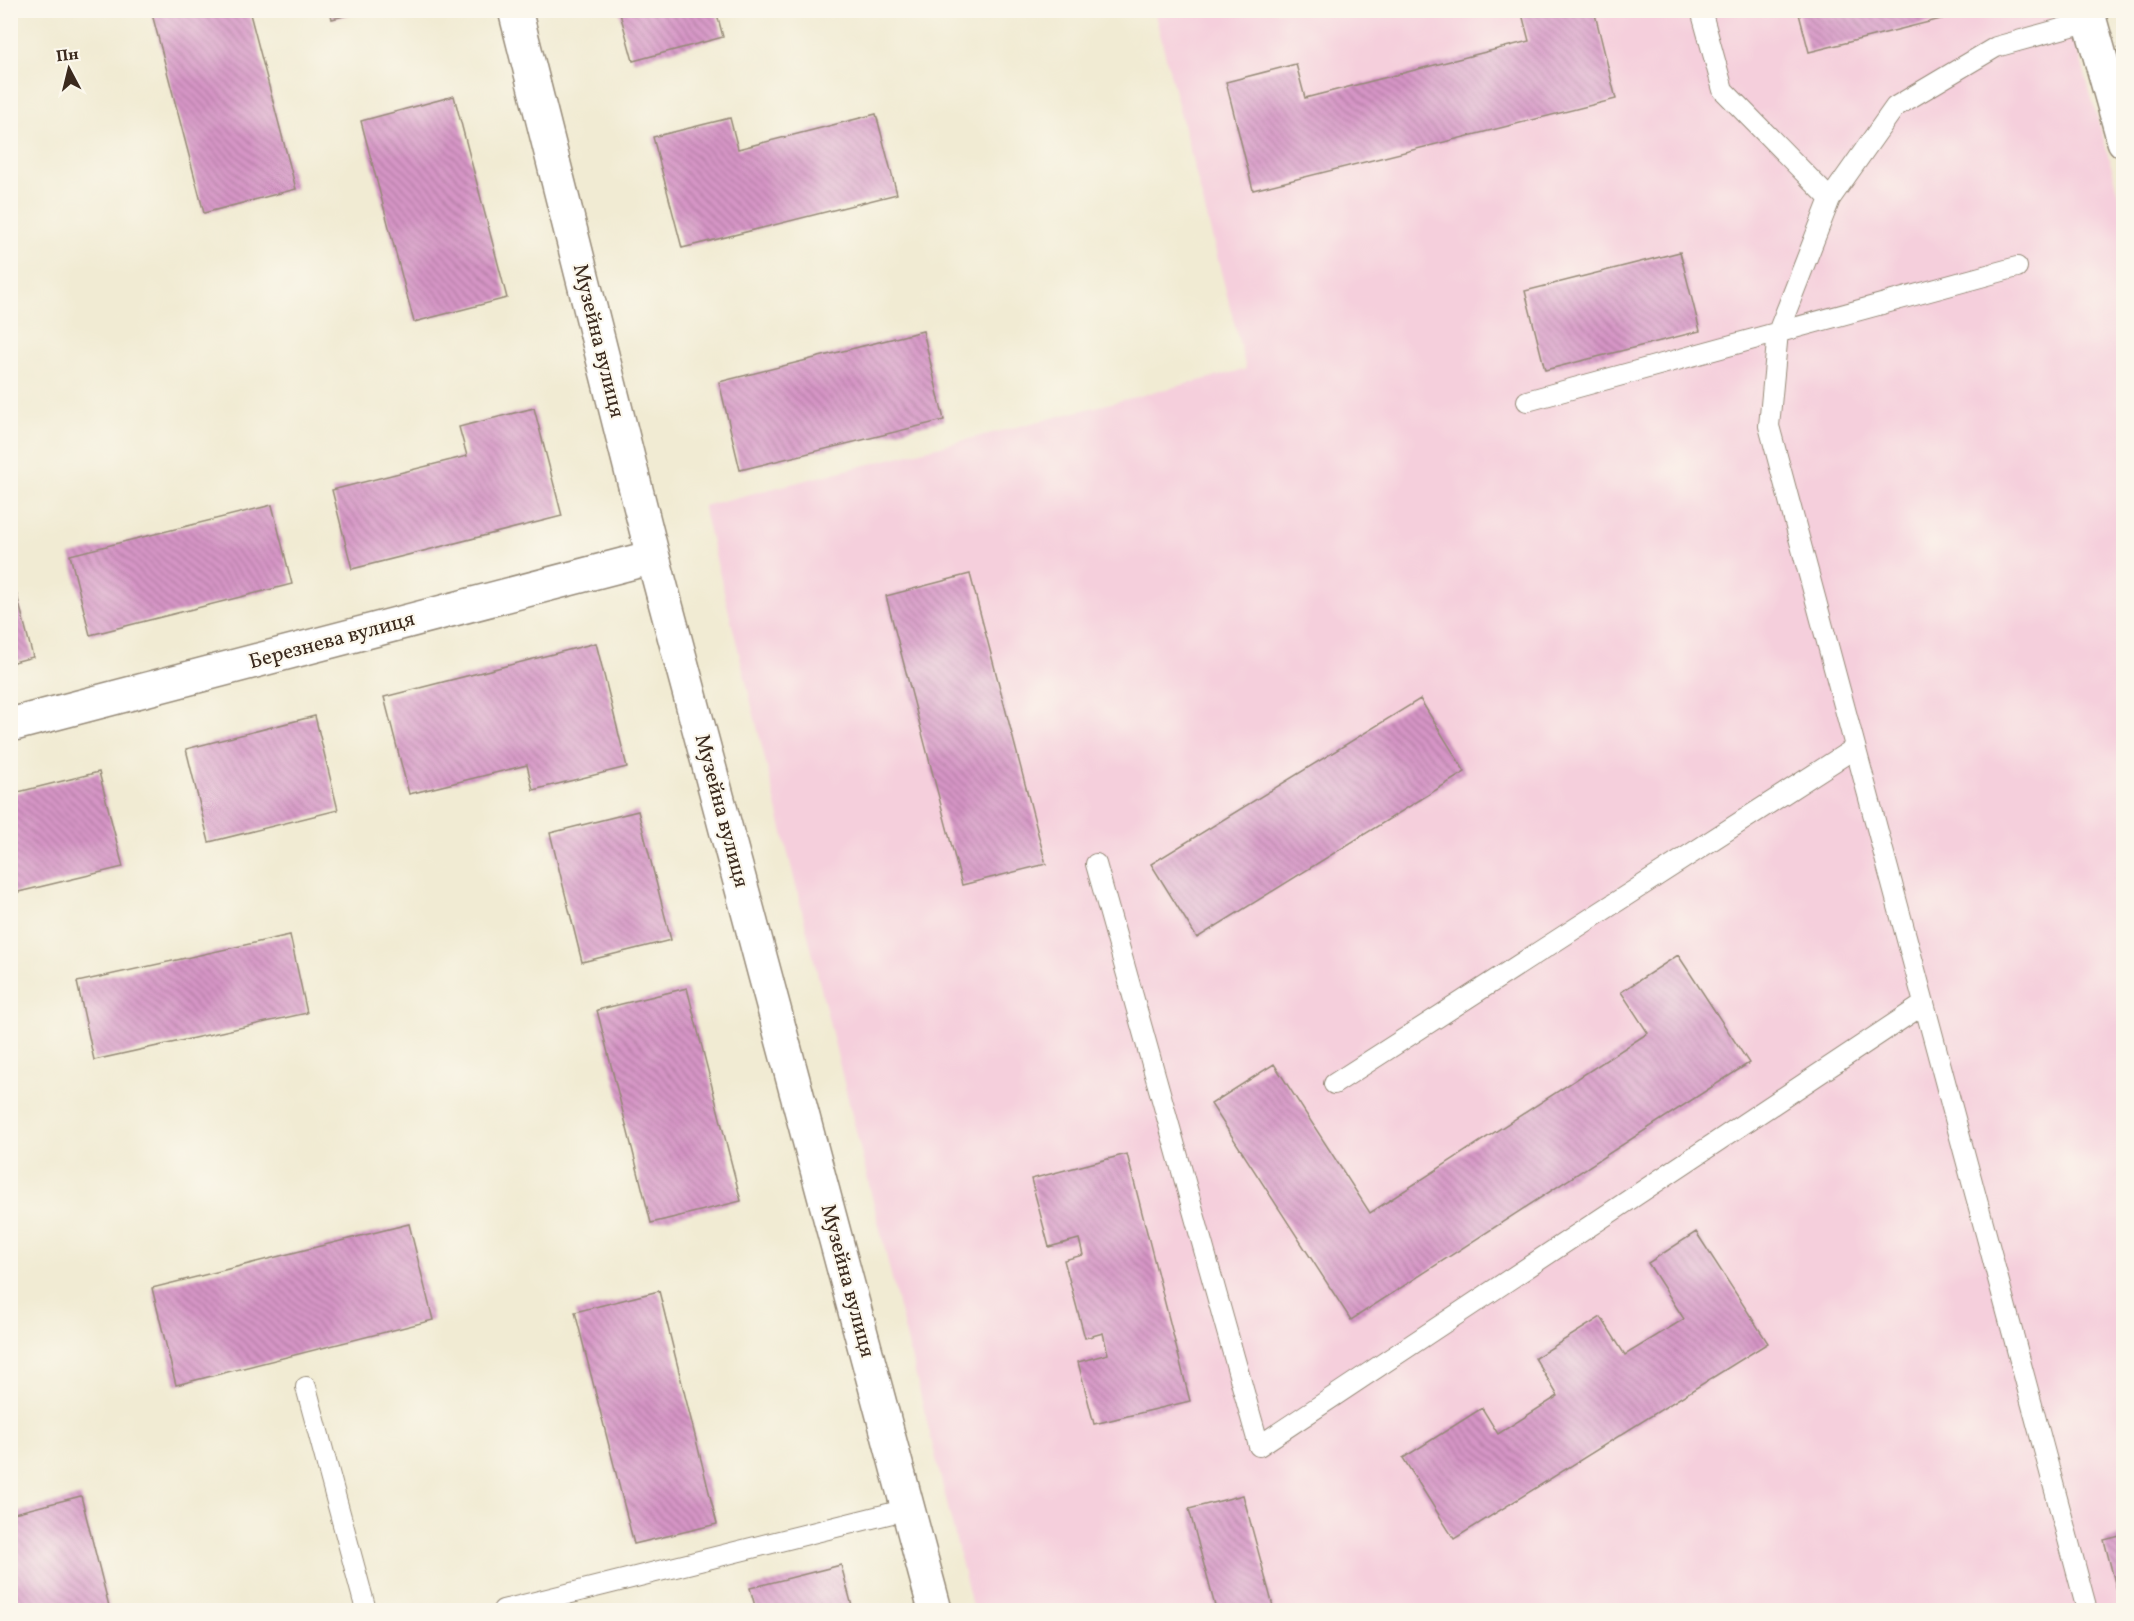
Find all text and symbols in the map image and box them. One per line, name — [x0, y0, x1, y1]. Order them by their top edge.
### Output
north arrow — [39, 39, 99, 99]
text: Пн — [55, 44, 80, 68]
street label: Музейна вулиця — [565, 261, 631, 421]
street label: Березнева вулиця — [246, 605, 418, 677]
street label: Музейна вулиця — [687, 731, 755, 891]
street label: Музейна вулиця — [813, 1201, 881, 1361]

